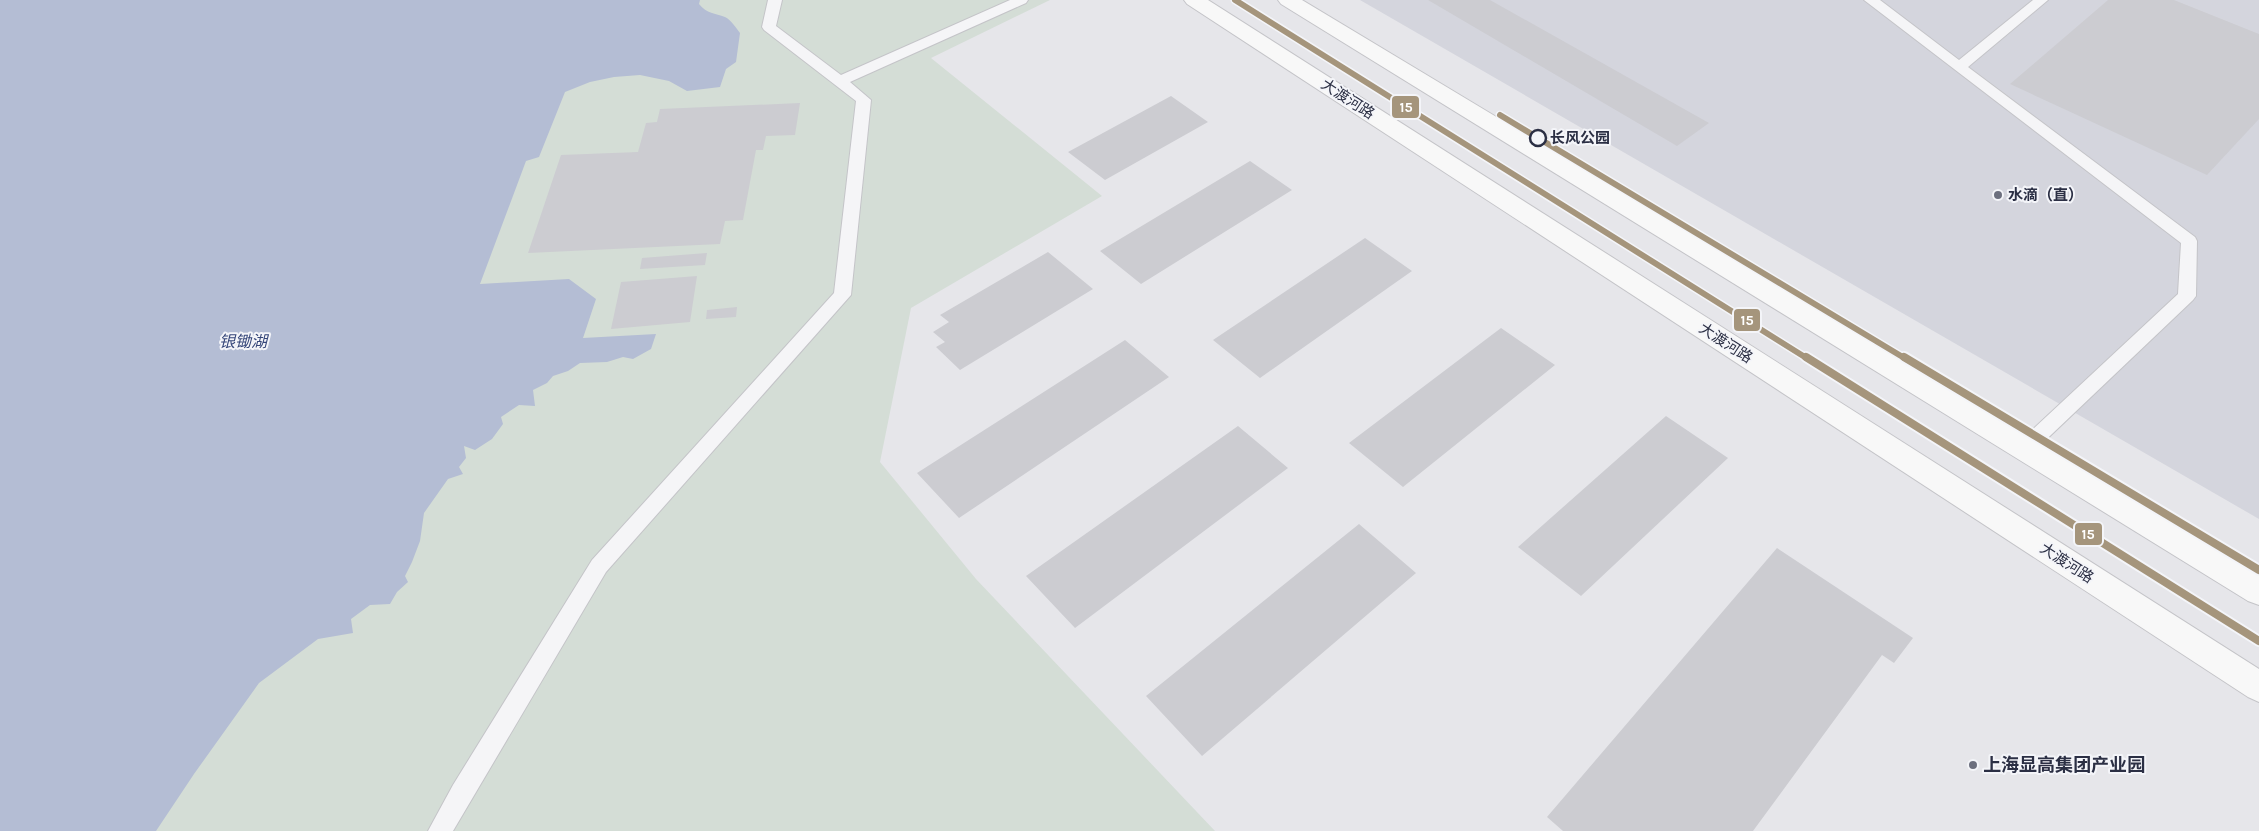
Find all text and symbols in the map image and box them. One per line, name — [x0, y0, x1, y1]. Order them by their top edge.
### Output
street label: 大渡河路 — [1318, 75, 1378, 123]
line badge: 15 — [1391, 95, 1420, 119]
text: 15 — [1399, 99, 1413, 116]
marker: 长风公园 — [1529, 129, 1547, 147]
place label: 长风公园 — [1550, 129, 1610, 147]
place label: 水滴（直） — [2008, 186, 2083, 204]
marker: 水滴（直） — [1992, 189, 2004, 201]
line badge: 15 — [1733, 308, 1761, 332]
text: 15 — [1740, 312, 1754, 329]
street label: 大渡河路 — [1696, 319, 1756, 367]
water label: 银锄湖 — [219, 332, 270, 351]
line badge: 15 — [2074, 522, 2103, 546]
text: 15 — [2081, 526, 2095, 543]
street label: 大渡河路 — [2037, 539, 2097, 587]
place label: 上海显高集团产业园 — [1983, 754, 2145, 776]
marker: 上海显高集团产业园 — [1967, 759, 1979, 771]

